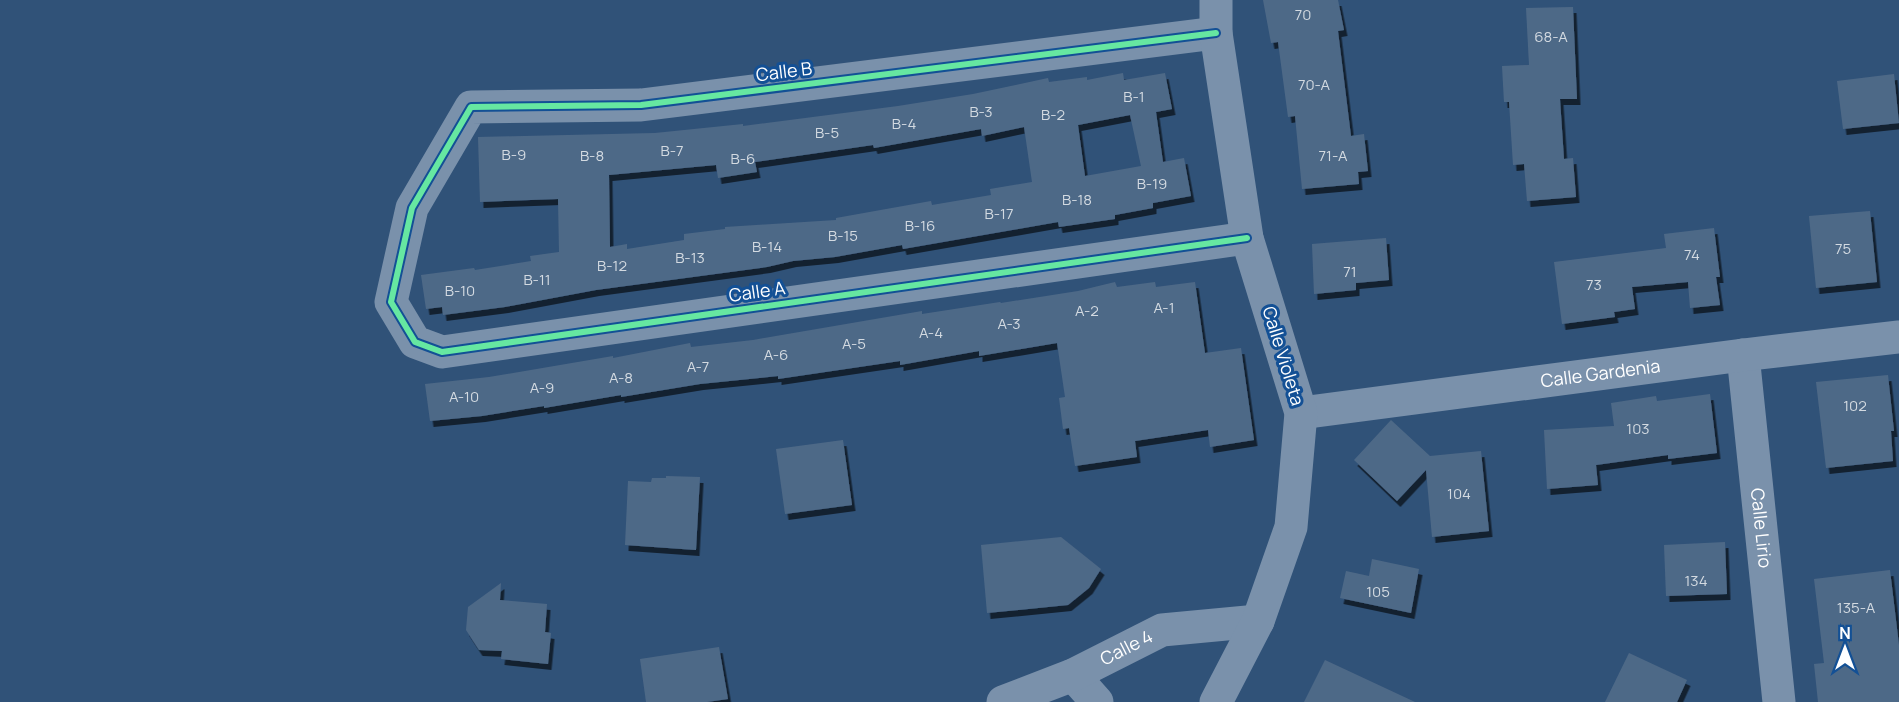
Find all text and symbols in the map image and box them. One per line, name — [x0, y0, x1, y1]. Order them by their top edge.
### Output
house number: 70 — [1295, 4, 1311, 25]
house number: 68-A — [1534, 26, 1568, 47]
street label: Calle B — [754, 56, 813, 86]
house number: 70-A — [1298, 74, 1331, 95]
house number: B-1 — [1123, 86, 1145, 107]
house number: B-3 — [969, 101, 993, 122]
house number: B-2 — [1041, 104, 1065, 125]
house number: B-4 — [892, 113, 916, 134]
house number: B-5 — [815, 122, 839, 143]
house number: B-7 — [660, 140, 684, 161]
house number: B-9 — [502, 144, 526, 165]
house number: B-8 — [580, 145, 604, 166]
house number: 71-A — [1319, 145, 1348, 166]
house number: B-6 — [731, 148, 755, 169]
house number: B-19 — [1137, 173, 1167, 194]
house number: B-18 — [1062, 189, 1092, 210]
house number: B-17 — [985, 203, 1013, 224]
house number: B-16 — [905, 215, 935, 236]
house number: B-15 — [828, 225, 858, 246]
house number: B-14 — [752, 236, 782, 257]
house number: 75 — [1835, 238, 1851, 259]
house number: 74 — [1684, 244, 1700, 265]
house number: B-13 — [675, 247, 705, 268]
house number: B-12 — [597, 255, 627, 276]
house number: 71 — [1343, 261, 1357, 282]
house number: B-11 — [523, 269, 551, 290]
house number: 73 — [1586, 274, 1602, 295]
street label: Calle A — [727, 275, 787, 307]
house number: B-10 — [445, 280, 475, 301]
house number: A-1 — [1153, 297, 1175, 318]
house number: A-2 — [1075, 300, 1099, 321]
street label: Calle Violeta — [1257, 303, 1310, 408]
house number: A-3 — [998, 313, 1020, 334]
house number: A-4 — [919, 322, 943, 343]
house number: A-5 — [842, 333, 866, 354]
house number: A-6 — [764, 344, 788, 365]
street label: Calle Gardenia — [1539, 353, 1662, 392]
house number: A-7 — [687, 356, 709, 377]
house number: A-8 — [609, 367, 633, 388]
house number: A-9 — [530, 377, 554, 398]
house number: A-10 — [449, 386, 479, 407]
house number: 102 — [1843, 395, 1867, 416]
house number: 103 — [1626, 418, 1650, 439]
house number: 104 — [1447, 483, 1471, 504]
street label: Calle Lirio — [1746, 487, 1778, 569]
house number: 134 — [1685, 570, 1708, 591]
house number: 105 — [1366, 581, 1390, 602]
house number: 135-A — [1837, 597, 1876, 618]
north arrow — [1815, 618, 1875, 678]
text: N — [1839, 622, 1851, 644]
street label: Calle 4 — [1096, 624, 1156, 670]

